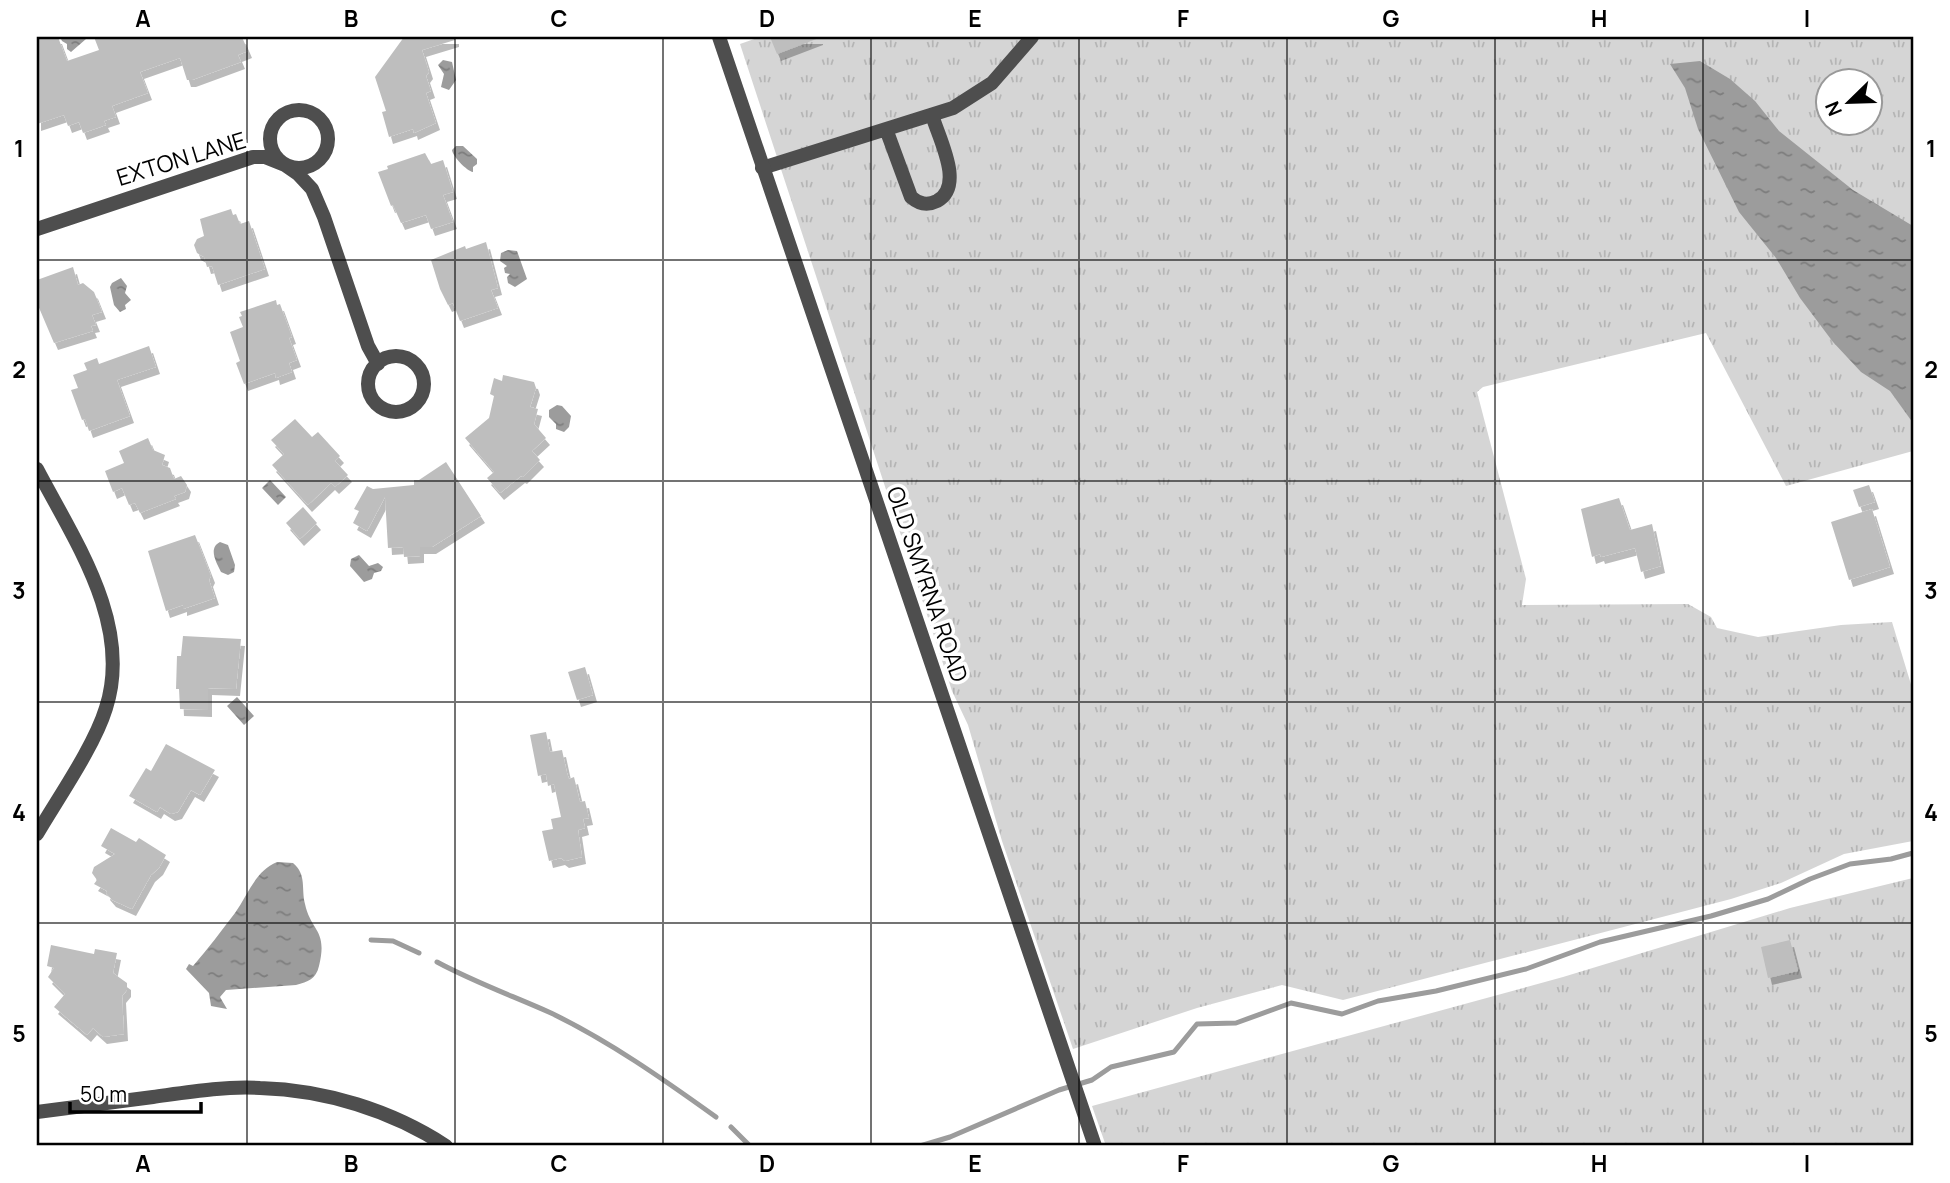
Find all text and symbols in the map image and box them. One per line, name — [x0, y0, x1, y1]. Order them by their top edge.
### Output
text: A — [135, 2, 151, 34]
text: B — [344, 2, 358, 34]
text: C — [551, 2, 568, 34]
text: D — [759, 2, 775, 34]
text: E — [968, 2, 982, 34]
text: F — [1177, 2, 1189, 34]
text: G — [1383, 2, 1400, 34]
text: H — [1591, 2, 1607, 34]
text: I — [1804, 2, 1810, 34]
north arrow — [1814, 66, 1884, 136]
text: N — [1819, 97, 1848, 120]
street label: EXTON LANE — [112, 123, 250, 193]
text: 1 — [14, 132, 24, 164]
text: 1 — [1926, 132, 1936, 164]
text: 2 — [12, 353, 26, 385]
text: 2 — [1924, 353, 1938, 385]
street label: OLD SMYRNA ROAD — [880, 482, 976, 686]
text: 3 — [12, 574, 26, 606]
text: 3 — [1924, 574, 1938, 606]
text: 4 — [12, 796, 26, 828]
text: 4 — [1924, 796, 1938, 828]
text: 5 — [12, 1017, 26, 1049]
text: 5 — [1924, 1017, 1938, 1049]
scale bar — [70, 1071, 201, 1115]
text: 50 m — [80, 1080, 127, 1108]
text: A — [135, 1147, 151, 1179]
text: B — [344, 1147, 358, 1179]
text: C — [551, 1147, 568, 1179]
text: D — [759, 1147, 775, 1179]
text: E — [968, 1147, 982, 1179]
text: F — [1177, 1147, 1189, 1179]
text: G — [1383, 1147, 1400, 1179]
text: H — [1591, 1147, 1607, 1179]
text: I — [1804, 1147, 1810, 1179]

